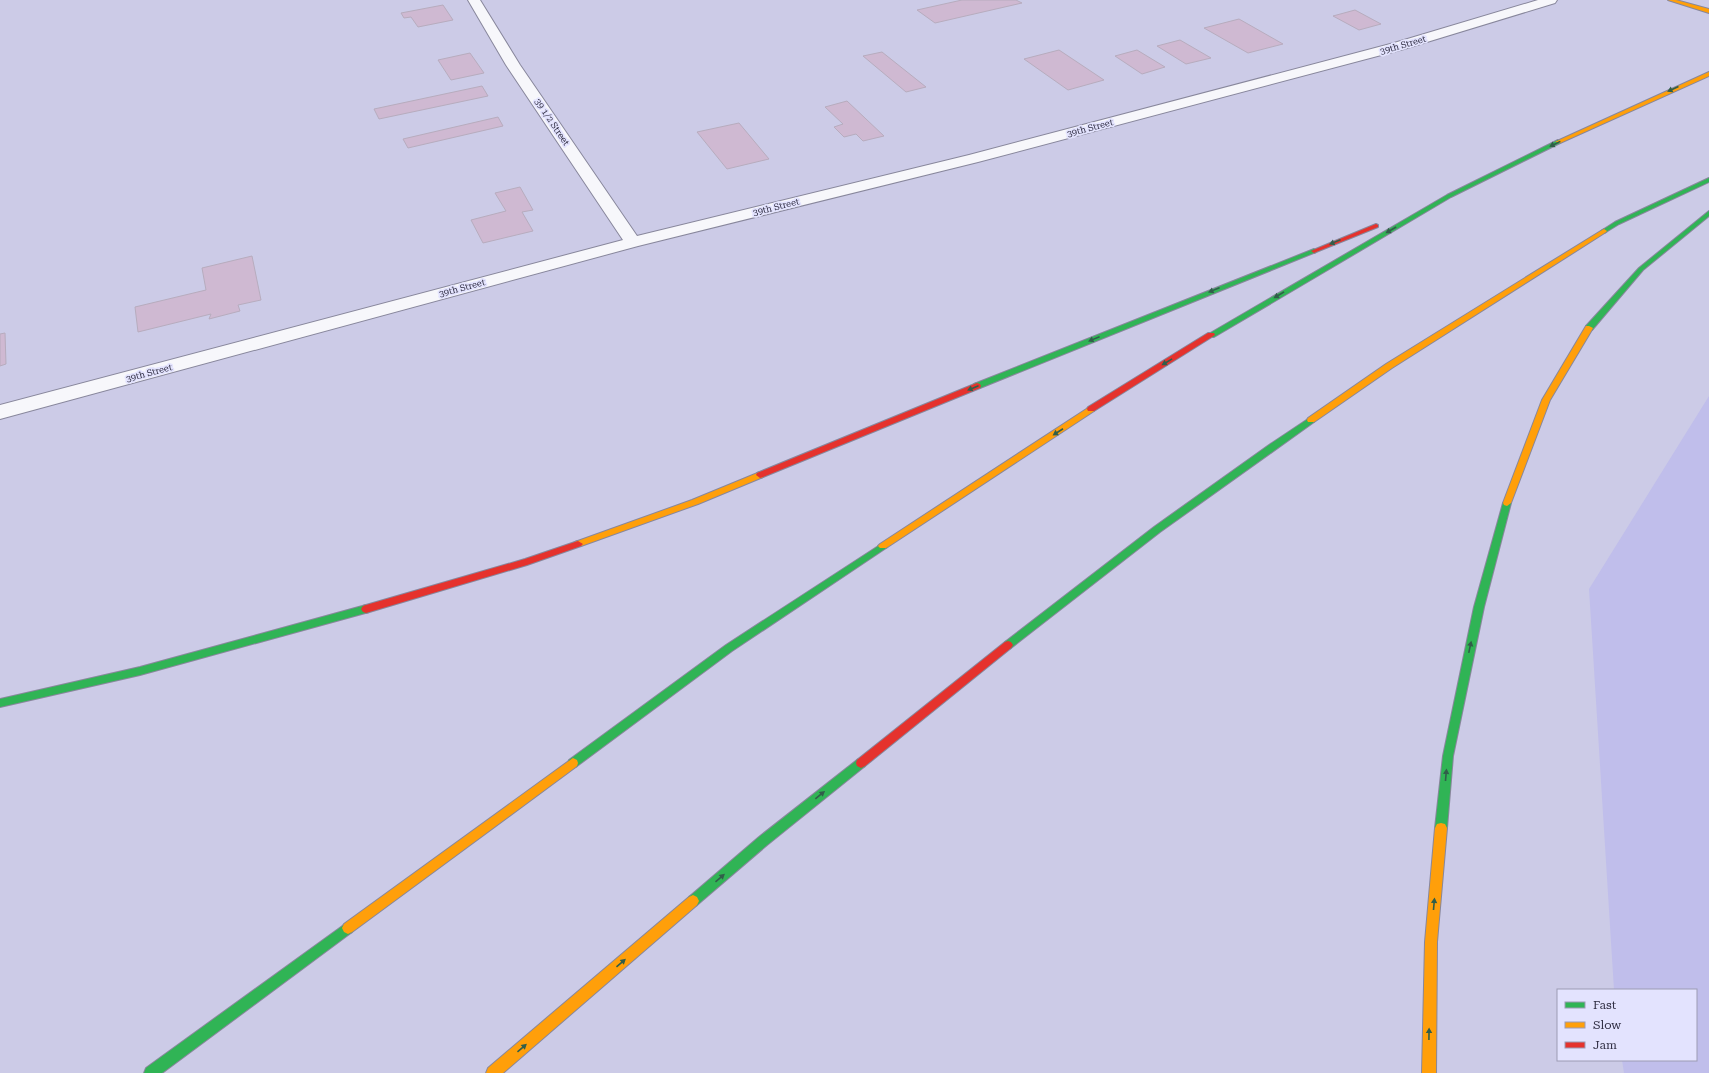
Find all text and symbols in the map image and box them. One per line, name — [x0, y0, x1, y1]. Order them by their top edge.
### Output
street label: 39th Street — [1379, 33, 1428, 56]
one-way arrow — [1667, 86, 1679, 92]
street label: 39 1/2 Street — [533, 97, 572, 148]
street label: 39th Street — [1066, 117, 1115, 139]
one-way arrow — [1550, 141, 1561, 147]
street label: 39th Street — [752, 196, 801, 218]
one-way arrow — [1385, 226, 1397, 233]
one-way arrow — [1328, 239, 1340, 245]
street label: 39th Street — [438, 277, 487, 299]
one-way arrow — [1208, 288, 1220, 294]
one-way arrow — [1273, 291, 1285, 298]
one-way arrow — [1087, 336, 1099, 342]
one-way arrow — [1161, 358, 1173, 365]
street label: 39th Street — [125, 362, 174, 384]
one-way arrow — [967, 385, 979, 391]
one-way arrow — [1052, 428, 1063, 436]
one-way arrow — [1468, 641, 1474, 653]
one-way arrow — [1443, 769, 1450, 781]
one-way arrow — [814, 791, 825, 800]
one-way arrow — [714, 874, 725, 883]
one-way arrow — [1431, 898, 1438, 910]
one-way arrow — [616, 958, 626, 967]
legend — [1557, 989, 1697, 1061]
text: Fast — [1593, 998, 1617, 1012]
text: Slow — [1593, 1018, 1621, 1032]
one-way arrow — [1426, 1027, 1432, 1040]
text: Jam — [1593, 1038, 1617, 1052]
one-way arrow — [517, 1043, 528, 1052]

